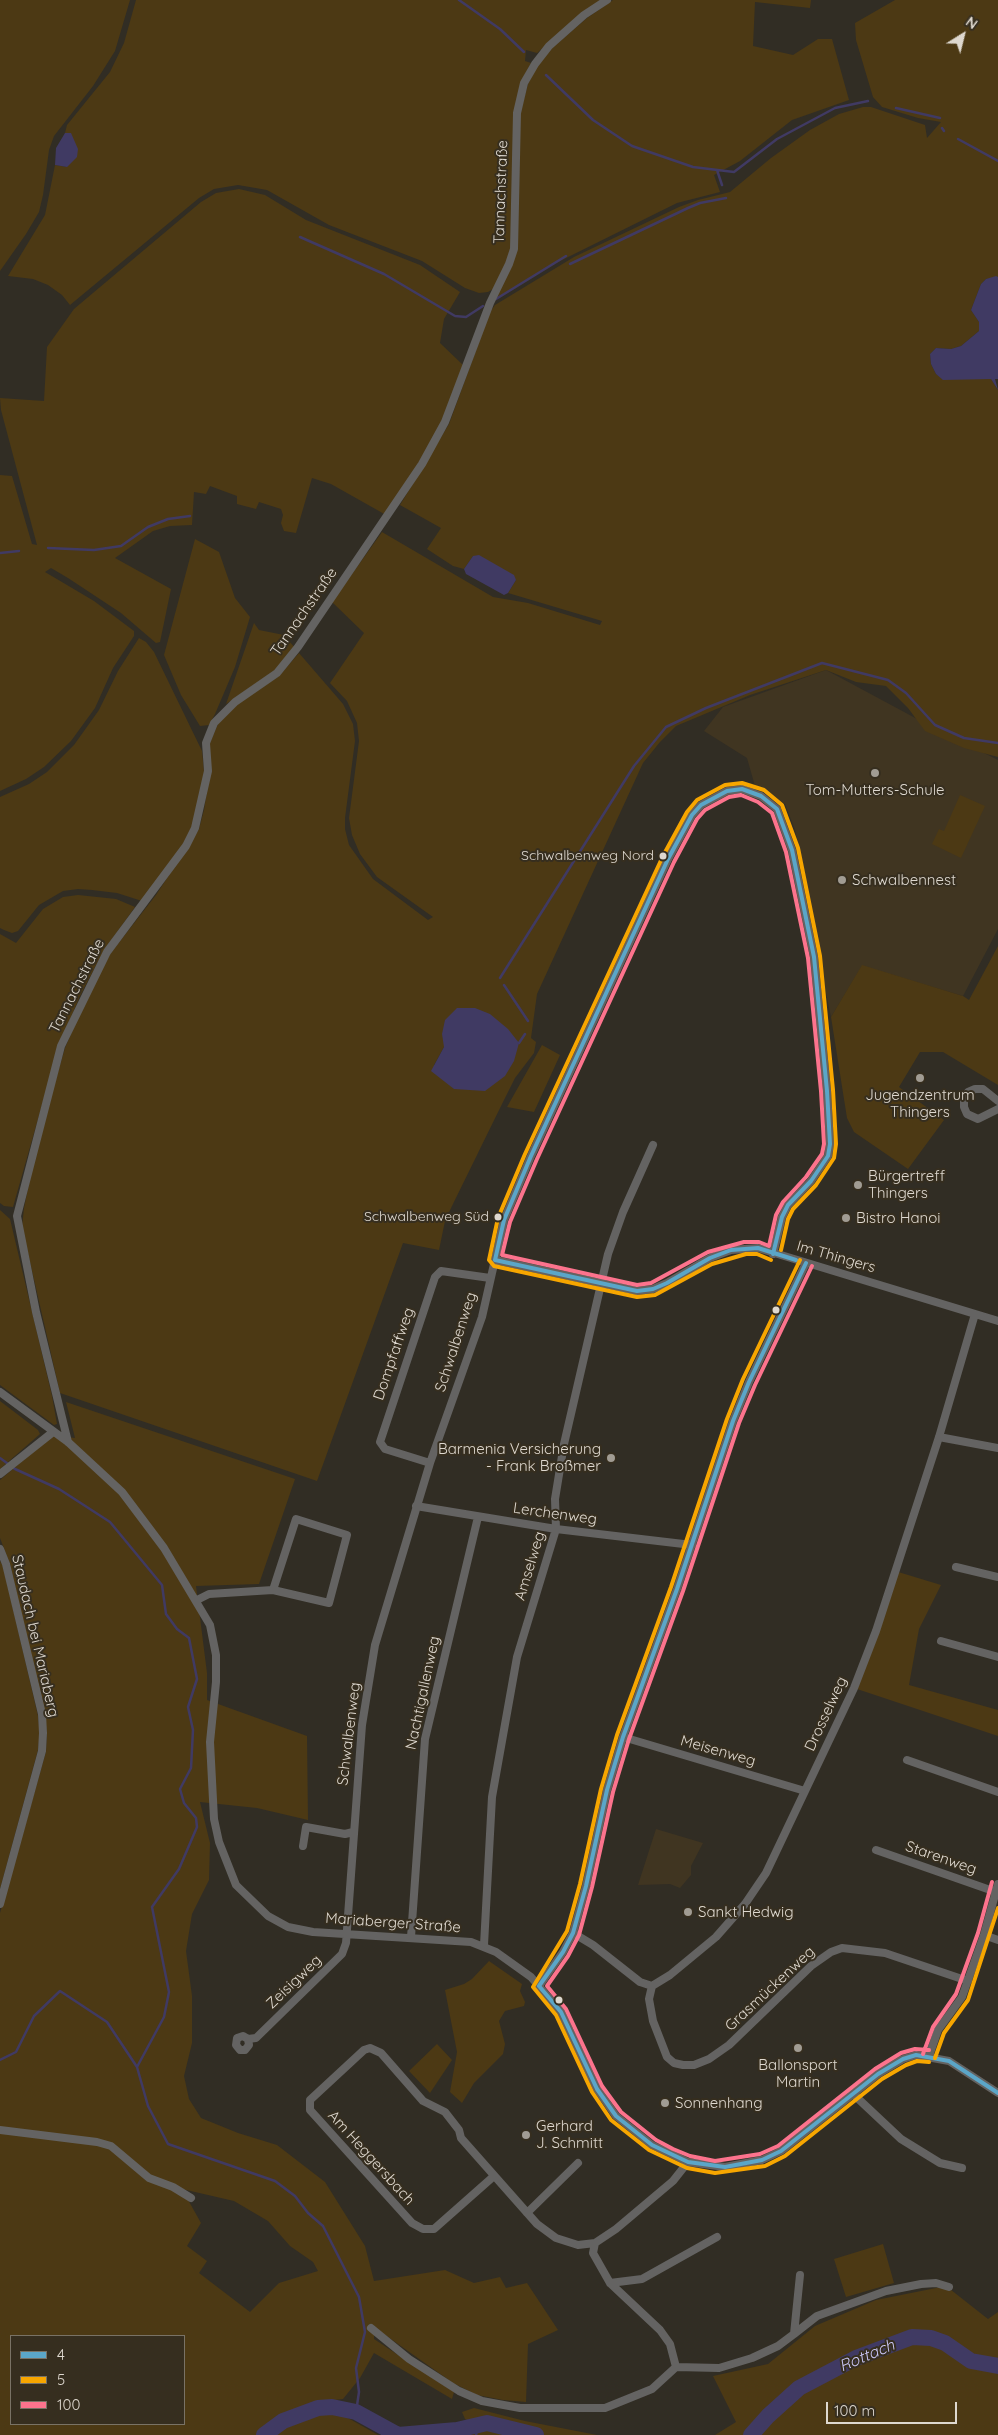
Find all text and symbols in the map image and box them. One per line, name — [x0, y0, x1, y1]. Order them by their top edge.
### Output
north arrow — [938, 10, 988, 60]
text: N — [962, 13, 981, 33]
street label: Tannachstraße — [490, 140, 512, 244]
street label: Tannachstraße — [267, 564, 341, 660]
marker: Tom-Mutters-Schule — [869, 767, 881, 779]
place label: Tom-Mutters-Schule — [805, 781, 945, 799]
place label: Schwalbenweg Nord — [521, 848, 654, 864]
marker: Schwalbenweg Nord — [658, 851, 668, 861]
place label: Schwalbennest — [852, 871, 956, 889]
marker: Schwalbennest — [836, 874, 848, 886]
street label: Tannachstraße — [45, 936, 109, 1036]
marker: Jugendzentrum Thingers — [914, 1072, 926, 1084]
place label: Jugendzentrum Thingers — [865, 1086, 975, 1121]
place label: Bürgertreff Thingers — [868, 1167, 945, 1202]
marker: Bürgertreff Thingers — [852, 1179, 864, 1191]
place label: Schwalbenweg Süd — [364, 1209, 489, 1225]
place label: Bistro Hanoi — [856, 1209, 941, 1227]
marker: Schwalbenweg Süd — [493, 1212, 503, 1222]
marker: Bistro Hanoi — [840, 1212, 852, 1224]
street label: Im Thingers — [794, 1237, 878, 1277]
street label: Schwalbenweg — [431, 1290, 481, 1394]
street label: Dompfaffweg — [370, 1305, 418, 1403]
unlabelled marker — [771, 1305, 781, 1315]
place label: Barmenia Versicherung - Frank Broßmer — [438, 1440, 601, 1475]
marker: Barmenia Versicherung - Frank Broßmer — [605, 1452, 617, 1464]
street label: Lerchenweg — [512, 1499, 598, 1529]
street label: Amselweg — [511, 1529, 549, 1603]
street label: Staudach bei Mariaberg — [8, 1553, 62, 1719]
street label: Nachtigallenweg — [402, 1634, 444, 1752]
street label: Drosselweg — [801, 1674, 851, 1754]
street label: Schwalbenweg — [334, 1681, 364, 1787]
street label: Meisenweg — [678, 1732, 758, 1770]
street label: Starenweg — [903, 1837, 979, 1879]
place label: Sankt Hedwig — [698, 1903, 794, 1921]
marker: Sankt Hedwig — [682, 1906, 694, 1918]
street label: Mariaberger Straße — [325, 1909, 461, 1937]
street label: Grasmückenweg — [721, 1943, 819, 2035]
street label: Zeisigweg — [263, 1951, 325, 2013]
unlabelled marker — [554, 1995, 564, 2005]
marker: Ballonsport Martin — [792, 2042, 804, 2054]
place label: Ballonsport Martin — [758, 2056, 838, 2091]
place label: Sonnenhang — [675, 2094, 763, 2112]
marker: Sonnenhang — [659, 2097, 671, 2109]
street label: Am Heggersbach — [324, 2107, 418, 2209]
place label: Gerhard J. Schmitt — [536, 2117, 603, 2152]
marker: Gerhard J. Schmitt — [520, 2129, 532, 2141]
legend — [10, 2335, 185, 2425]
water label: Rottach — [836, 2336, 898, 2376]
text: 4 — [57, 2345, 65, 2364]
text: 5 — [57, 2370, 65, 2389]
scale bar — [828, 2392, 959, 2424]
text: 100 — [57, 2395, 80, 2414]
text: 100 m — [834, 2401, 875, 2420]

